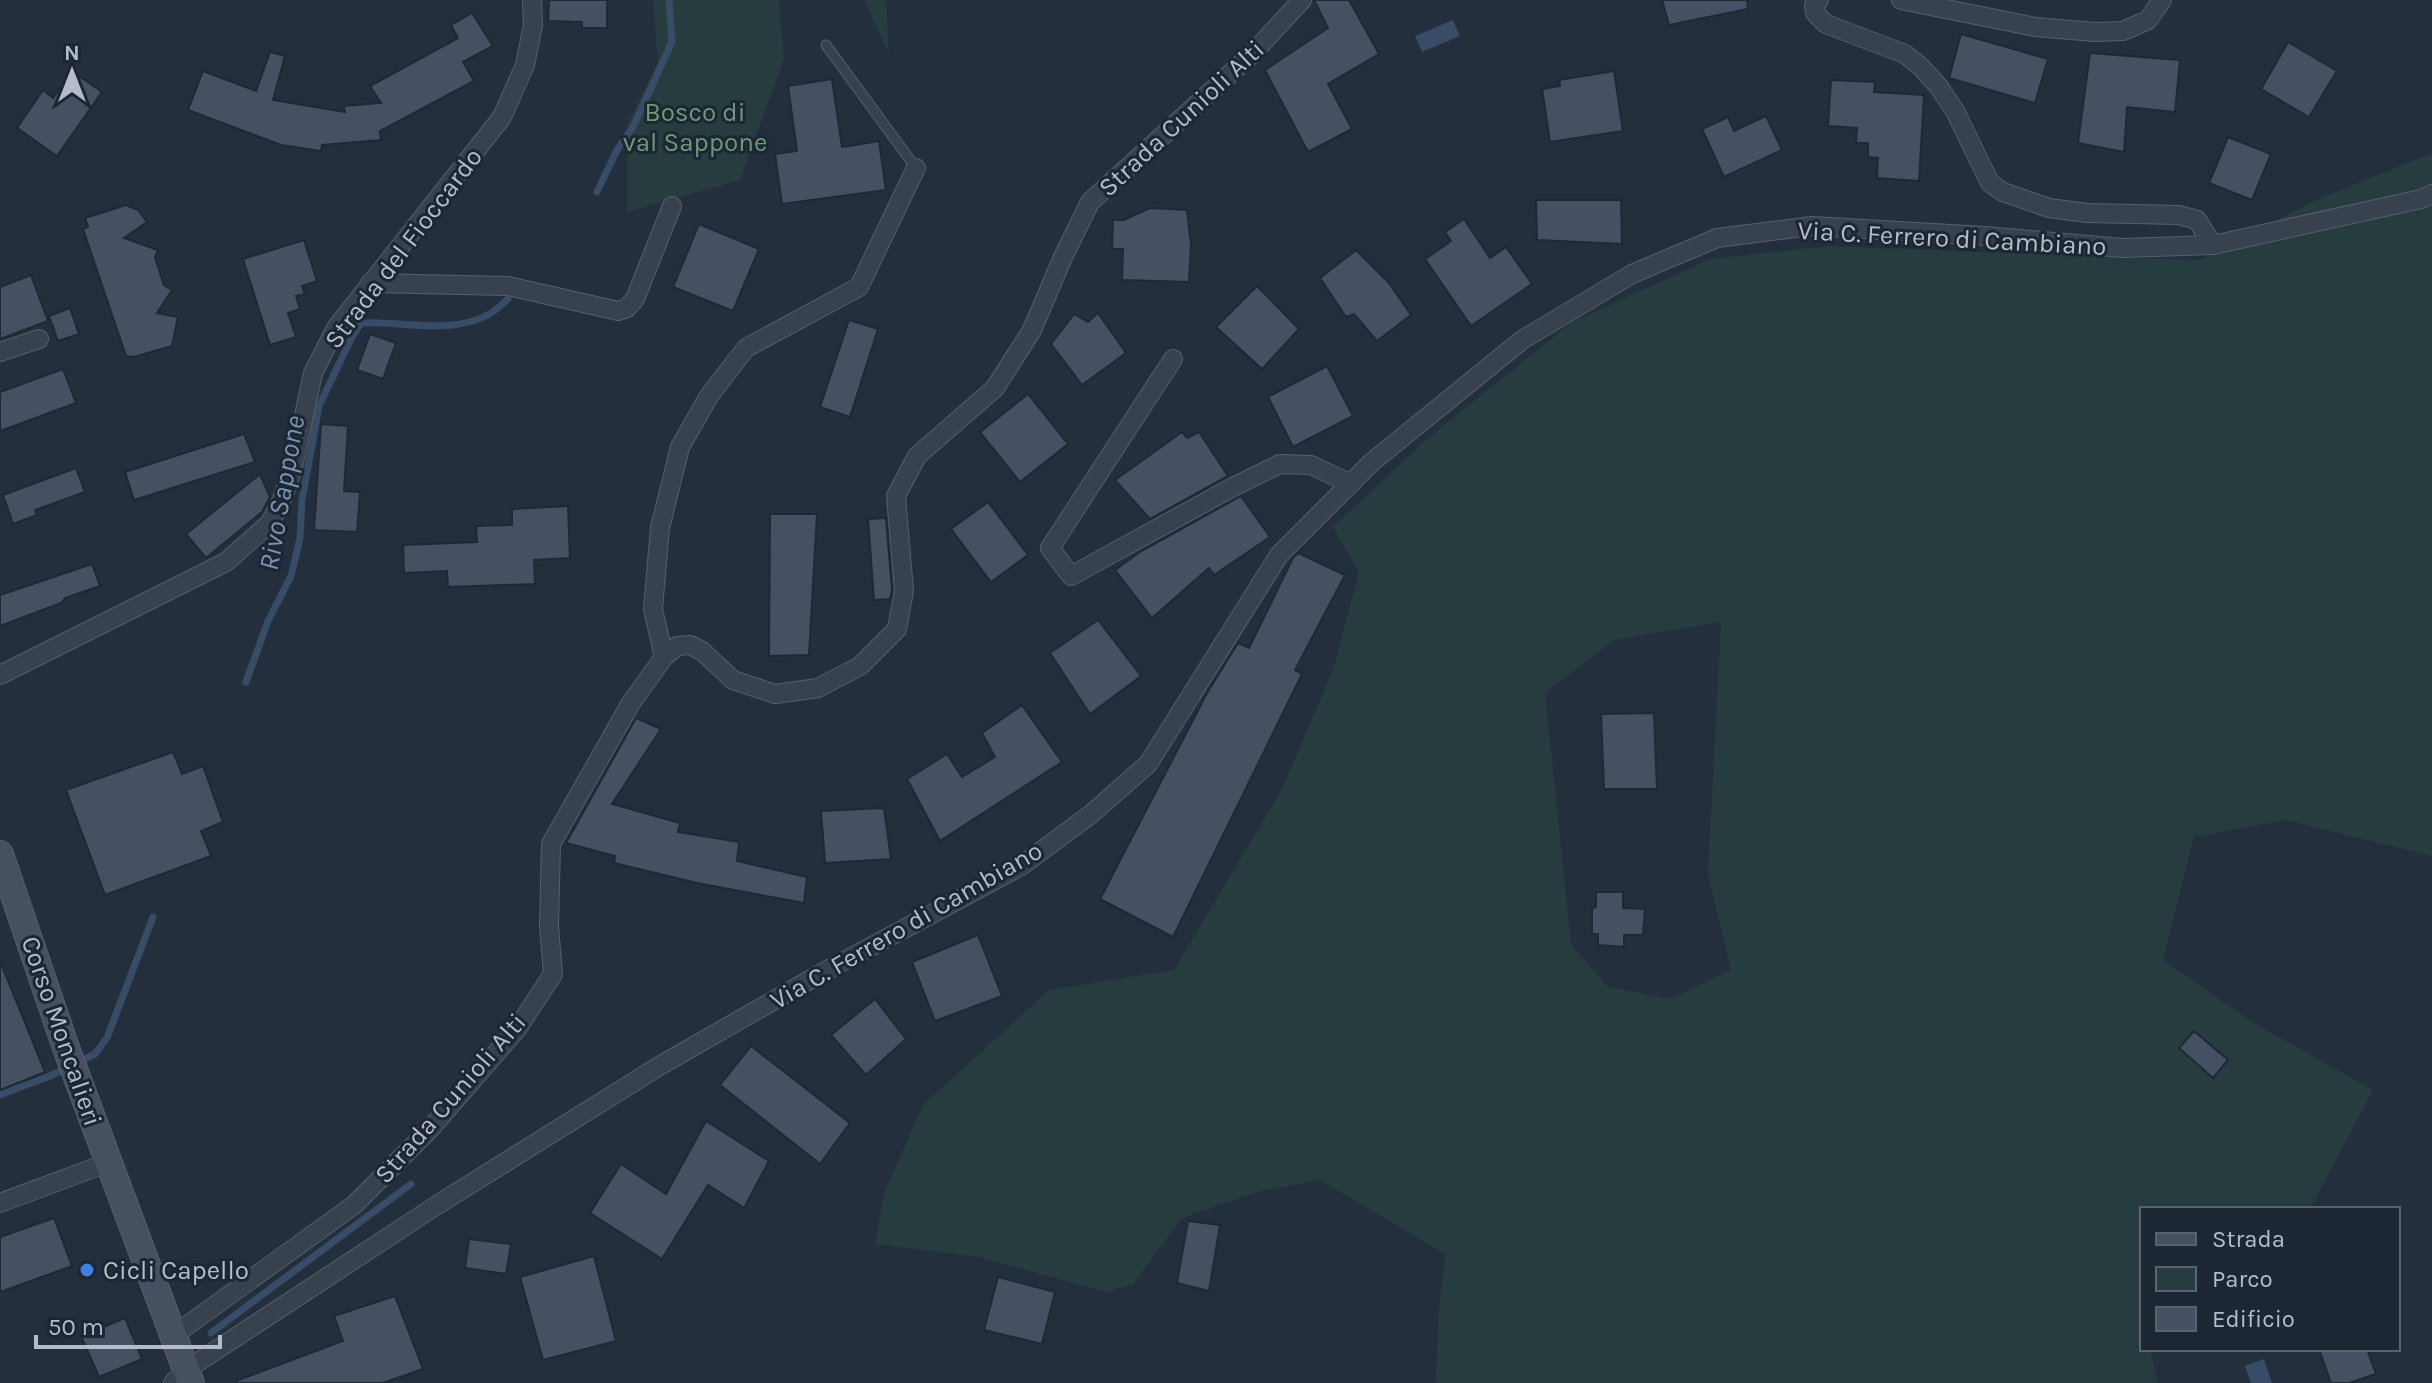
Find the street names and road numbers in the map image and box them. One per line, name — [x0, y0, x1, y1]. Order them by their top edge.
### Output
street label: Strada Cunioli Alti — [1092, 34, 1271, 203]
street label: Strada del Fioccardo — [318, 142, 489, 355]
street label: Via C. Ferrero di Cambiano — [1797, 215, 2107, 262]
street label: Via C. Ferrero di Cambiano — [765, 835, 1048, 1016]
street label: Corso Moncalieri — [15, 932, 109, 1130]
street label: Strada Cunioli Alti — [368, 1007, 533, 1190]

